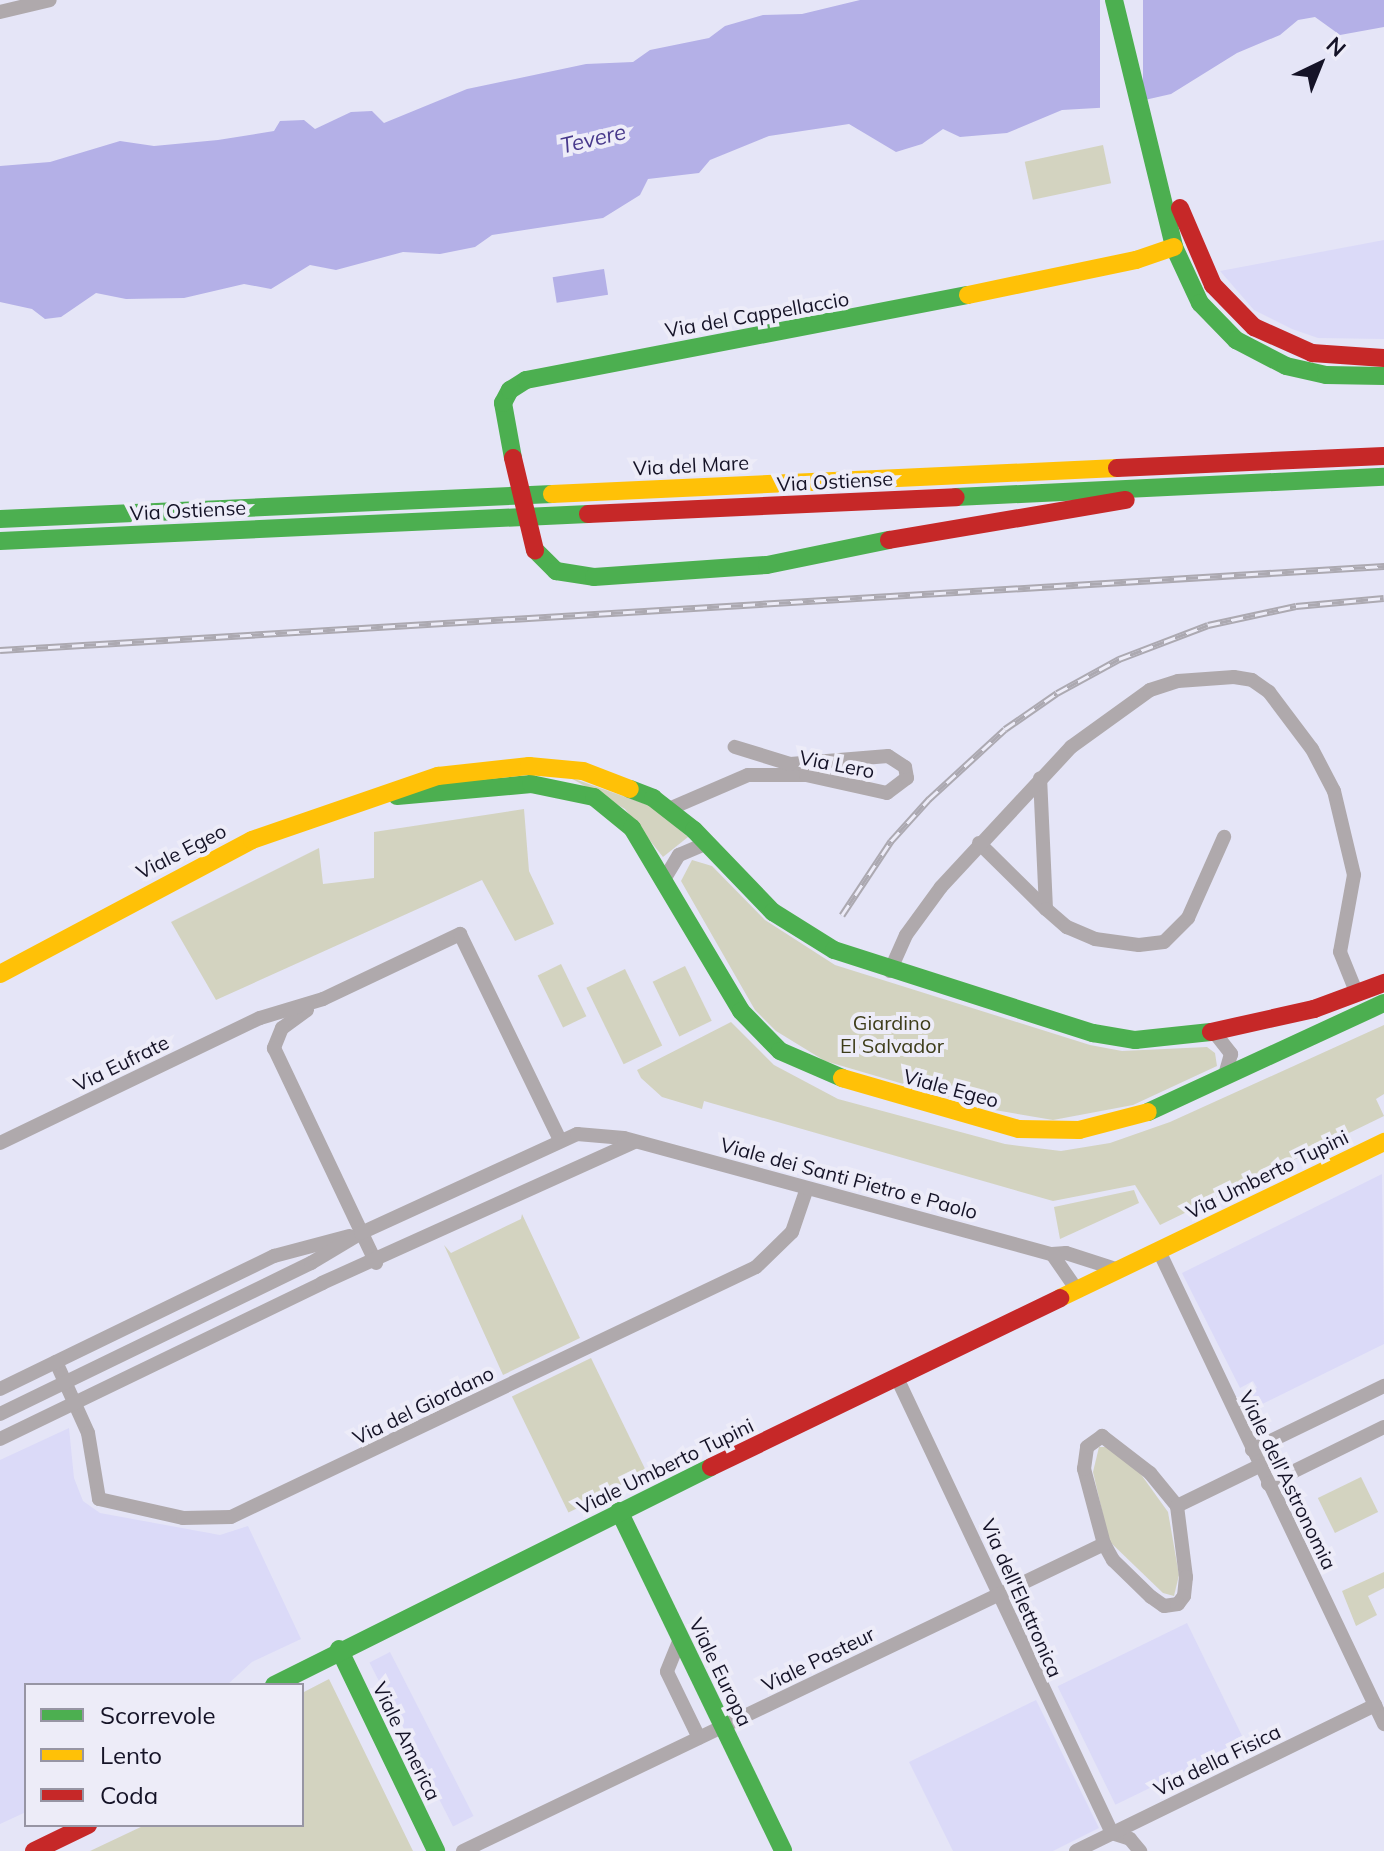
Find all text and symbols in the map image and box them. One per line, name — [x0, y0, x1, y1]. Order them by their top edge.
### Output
north arrow — [1280, 24, 1360, 104]
text: N — [1321, 31, 1352, 62]
water label: Tevere — [558, 119, 628, 159]
street label: Via del Cappellaccio — [663, 286, 851, 342]
street label: Via del Mare — [632, 450, 750, 480]
street label: Via Ostiense — [776, 466, 894, 496]
street label: Via Ostiense — [129, 495, 247, 525]
street label: Via Lero — [797, 745, 877, 783]
street label: Viale Egeo — [132, 818, 230, 884]
park label: Giardino El Salvador — [840, 1010, 944, 1057]
street label: Via Eufrate — [69, 1030, 173, 1096]
street label: Viale Egeo — [901, 1064, 1001, 1112]
street label: Via Umberto Tupini — [1182, 1124, 1352, 1224]
street label: Viale dei Santi Pietro e Paolo — [718, 1132, 980, 1224]
street label: Via del Giordano — [349, 1360, 497, 1450]
street label: Viale dell'Astronomia — [1234, 1387, 1342, 1573]
street label: Viale Umberto Tupini — [573, 1413, 757, 1519]
street label: Via dell'Elettronica — [976, 1515, 1068, 1681]
street label: Viale Europa — [684, 1614, 758, 1730]
street label: Viale Pasteur — [758, 1621, 878, 1697]
street label: Viale America — [368, 1678, 446, 1804]
legend — [24, 1683, 304, 1827]
text: Scorrevole — [100, 1700, 216, 1730]
street label: Via della Fisica — [1150, 1719, 1284, 1801]
text: Lento — [100, 1740, 162, 1770]
text: Coda — [100, 1780, 158, 1810]

